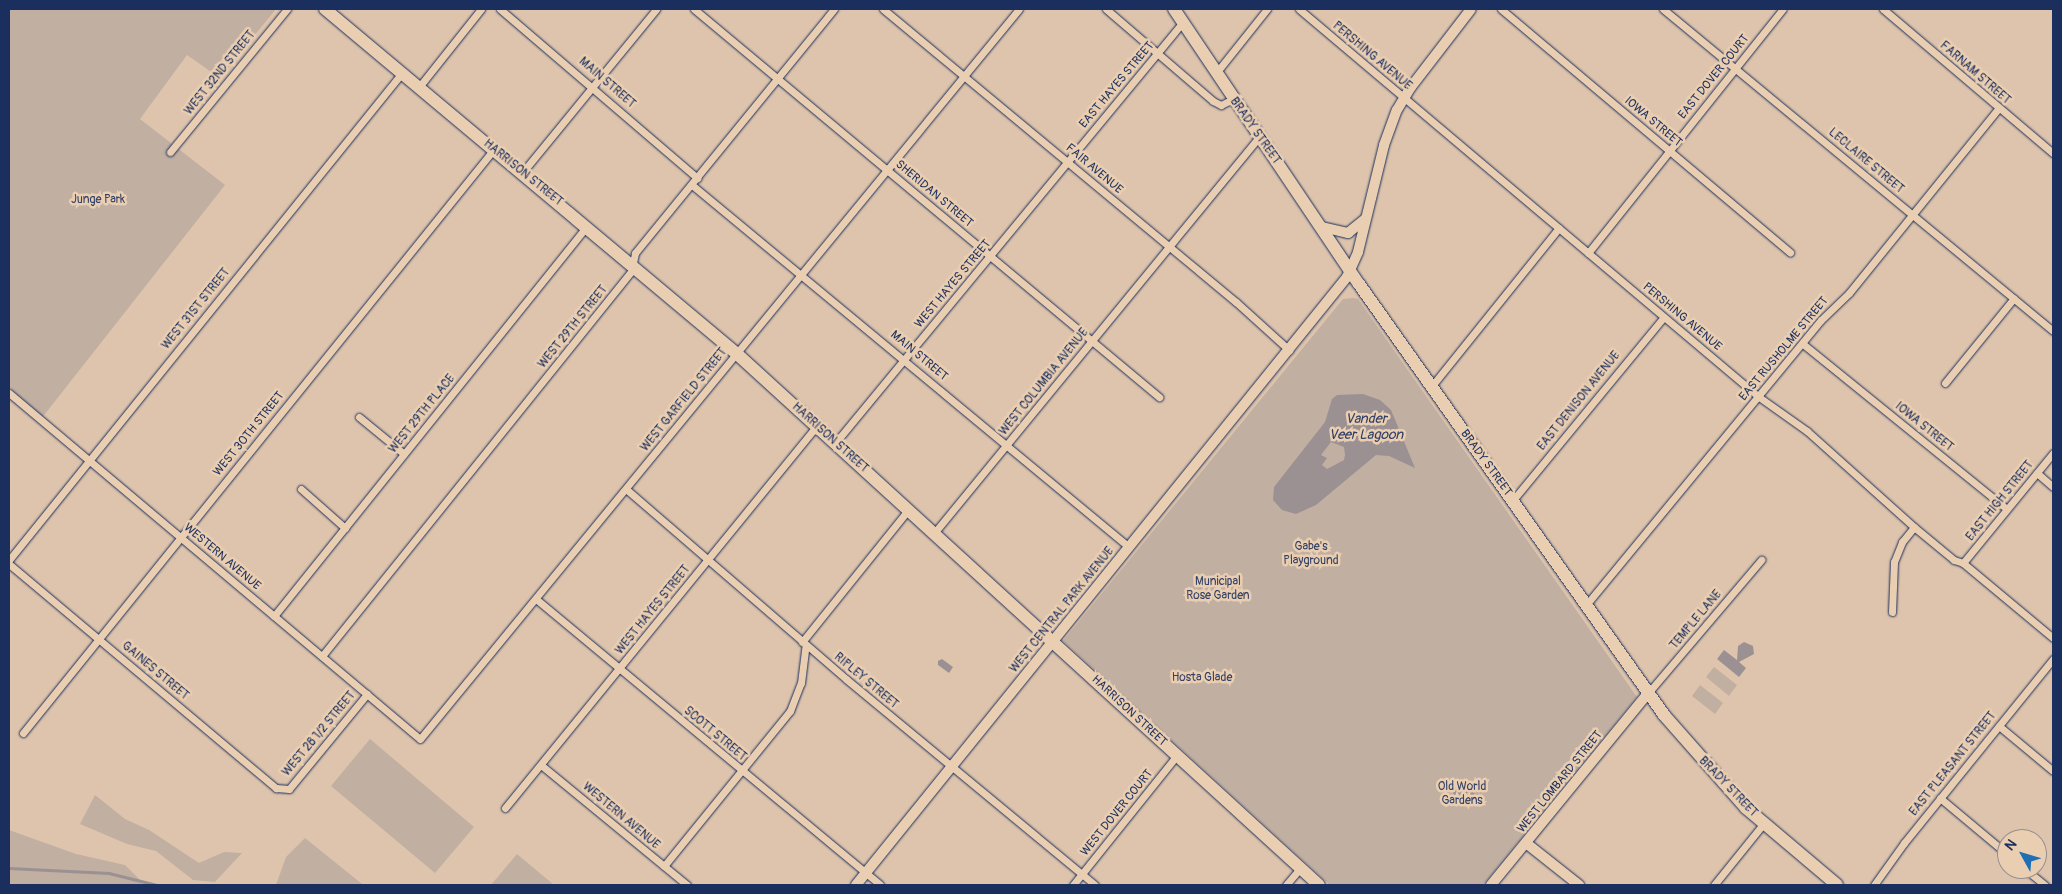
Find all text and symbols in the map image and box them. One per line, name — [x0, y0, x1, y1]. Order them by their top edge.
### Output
street label: PERSHING AVENUE — [1330, 19, 1414, 93]
street label: WEST 32ND STREET — [182, 28, 258, 118]
street label: EAST DOVER COURT — [1676, 32, 1752, 122]
street label: FARNAM STREET — [1937, 38, 2013, 108]
street label: EAST HAYES STREET — [1077, 39, 1157, 131]
street label: MAIN STREET — [576, 55, 638, 111]
street label: IOWA STREET — [1621, 94, 1685, 150]
street label: BRADY STREET — [1227, 95, 1283, 167]
street label: LECLAIRE STREET — [1825, 125, 1907, 197]
street label: HARRISON STREET — [480, 137, 566, 209]
street label: FAIR AVENUE — [1063, 141, 1125, 197]
street label: SHERIDAN STREET — [892, 157, 976, 231]
park label: Junge Park — [71, 193, 125, 207]
street label: WEST HAYES STREET — [912, 237, 994, 331]
street label: WEST 31ST STREET — [159, 266, 233, 352]
street label: PERSHING AVENUE — [1640, 280, 1724, 354]
street label: WEST 29TH STREET — [535, 283, 611, 371]
street label: EAST RUSHOLME STREET — [1736, 294, 1832, 404]
street label: WEST COLUMBIA AVENUE — [996, 326, 1092, 438]
street label: MAIN STREET — [887, 328, 951, 384]
street label: WEST GARFIELD STREET — [638, 345, 730, 455]
street label: EAST DENISON AVENUE — [1535, 349, 1623, 453]
street label: WEST 29TH PLACE — [386, 372, 458, 456]
street label: WEST 30TH STREET — [211, 389, 287, 479]
street label: IOWA STREET — [1892, 399, 1956, 455]
street label: HARRISON STREET — [789, 400, 871, 476]
water label: Vander Veer Lagoon — [1329, 411, 1403, 444]
street label: BRADY STREET — [1457, 427, 1515, 499]
street label: EAST HIGH STREET — [1963, 458, 2037, 544]
street label: WESTERN AVENUE — [181, 521, 263, 593]
park label: Gabe's Playground — [1283, 540, 1339, 568]
street label: WEST CENTRAL PARK AVENUE — [1007, 544, 1117, 676]
street label: WEST HAYES STREET — [613, 562, 693, 658]
park label: Municipal Rose Garden — [1186, 575, 1250, 603]
street label: TEMPLE LANE — [1667, 588, 1725, 652]
street label: GAINES STREET — [119, 639, 191, 703]
street label: RIPLEY STREET — [831, 650, 901, 712]
park label: Hosta Glade — [1172, 671, 1232, 685]
street label: HARRISON STREET — [1088, 672, 1170, 750]
street label: WEST 28 1/2 STREET — [279, 689, 359, 779]
street label: SCOTT STREET — [681, 704, 749, 764]
street label: EAST PLEASANT STREET — [1907, 709, 1999, 819]
street label: WEST LOMBARD STREET — [1514, 728, 1606, 836]
street label: BRADY STREET — [1696, 754, 1760, 820]
street label: WEST DOVER COURT — [1078, 767, 1156, 859]
street label: WESTERN AVENUE — [580, 780, 662, 852]
park label: Old World Gardens — [1438, 780, 1486, 808]
north arrow — [1997, 829, 2047, 879]
text: N — [2001, 836, 2020, 854]

